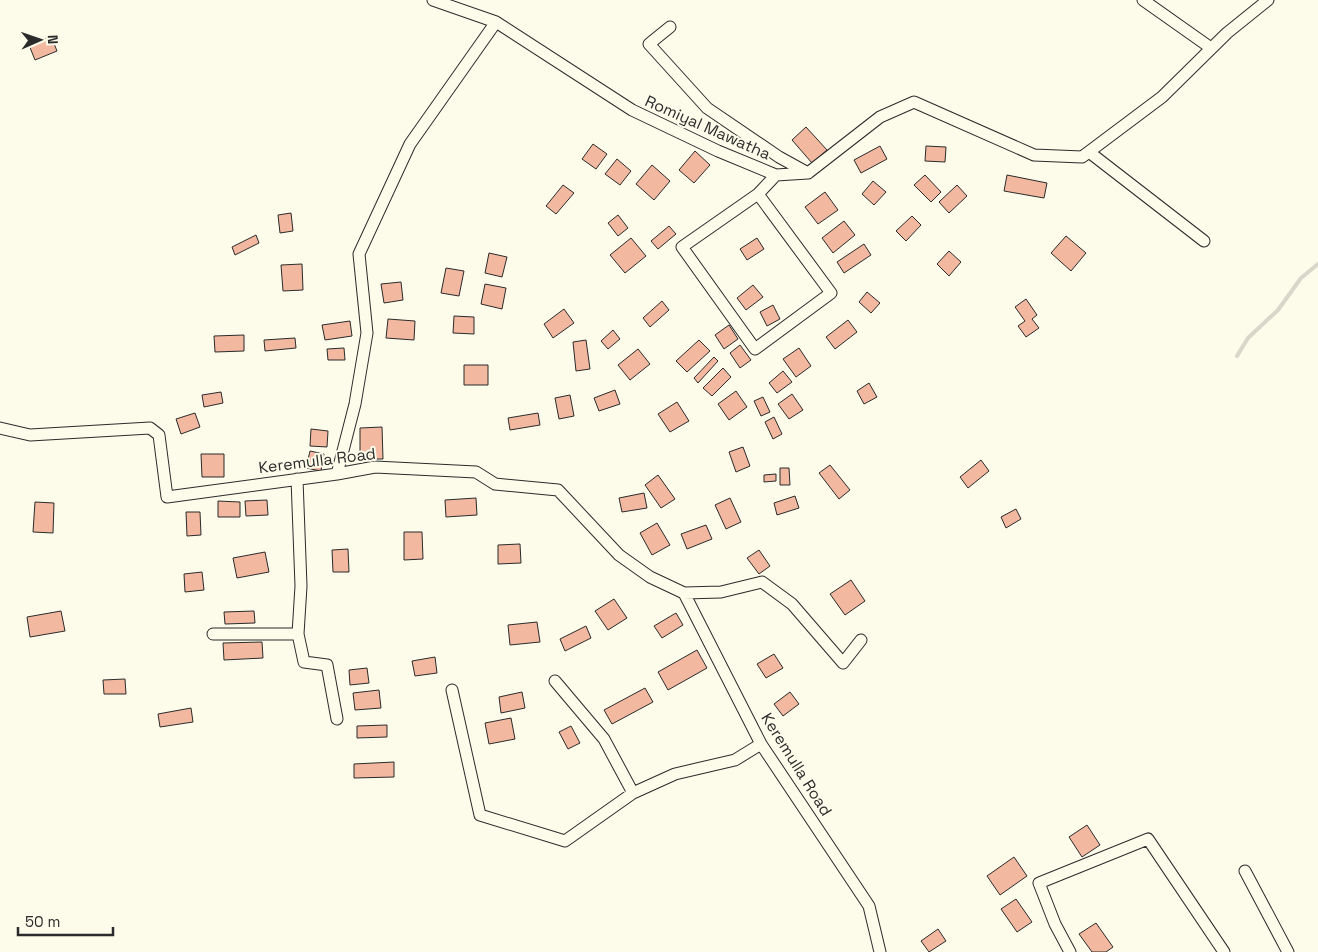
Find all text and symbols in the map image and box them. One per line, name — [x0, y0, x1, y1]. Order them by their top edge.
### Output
north arrow — [15, 15, 65, 65]
text: N — [44, 35, 62, 45]
street label: Romiyal Mawatha — [642, 90, 774, 165]
street label: Keremulla Road — [257, 443, 377, 478]
street label: Keremulla Road — [756, 709, 837, 820]
scale bar — [18, 904, 112, 936]
text: 50 m — [25, 912, 60, 931]

